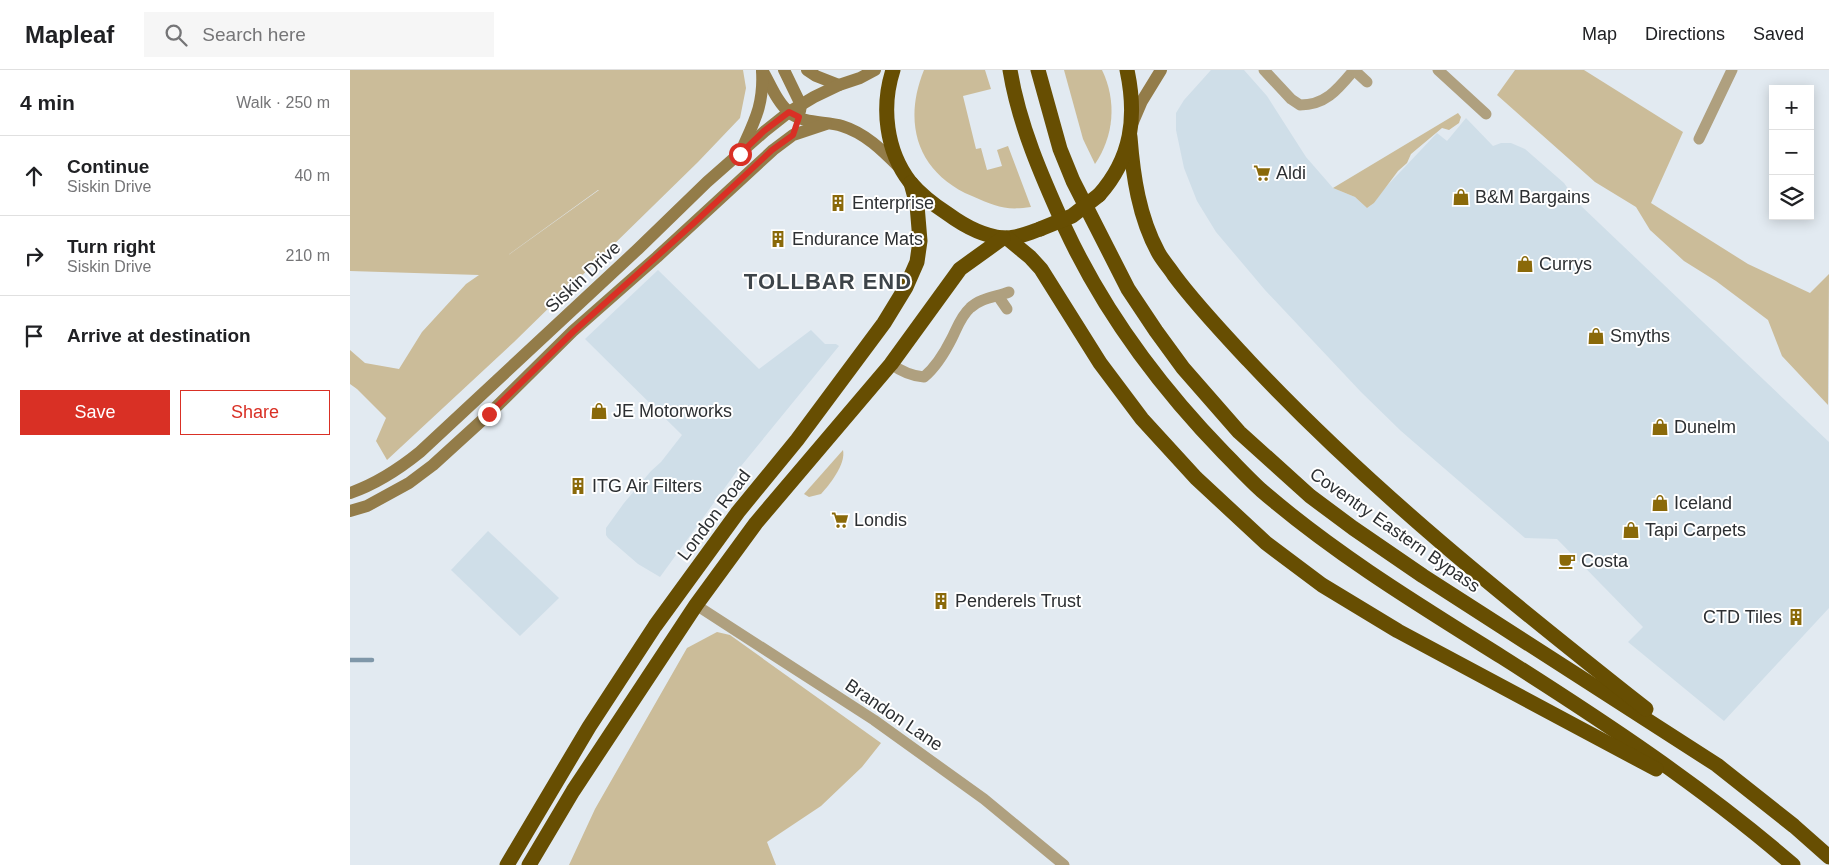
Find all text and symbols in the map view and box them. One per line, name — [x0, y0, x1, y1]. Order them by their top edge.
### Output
search box — [144, 12, 494, 57]
text: Mapleaf — [25, 21, 114, 48]
icon: search — [162, 21, 190, 49]
text: Search here — [202, 24, 306, 45]
text: Map — [1582, 24, 1617, 44]
text: Directions — [1645, 24, 1725, 44]
text: Saved — [1753, 24, 1804, 44]
map controls — [1769, 85, 1814, 220]
button: + — [1769, 85, 1814, 130]
text: 4 min — [20, 91, 75, 114]
text: Walk · 250 m — [236, 94, 330, 111]
button: − — [1769, 130, 1814, 175]
route start — [729, 143, 752, 166]
text: Continue — [67, 156, 149, 177]
icon: ahead — [20, 162, 48, 190]
supermarket icon: Aldi — [1252, 163, 1272, 183]
place label: Aldi — [1276, 163, 1306, 183]
text: 40 m — [294, 167, 330, 184]
button: layers — [1769, 175, 1814, 220]
text: Siskin Drive — [67, 178, 151, 195]
shop icon: B&M Bargains — [1451, 187, 1471, 207]
place label: B&M Bargains — [1475, 187, 1590, 207]
building icon: Enterprise — [828, 193, 848, 213]
place label: Enterprise — [852, 193, 934, 213]
building icon: Endurance Mats — [768, 229, 788, 249]
place label: Endurance Mats — [792, 229, 923, 249]
text: Turn right — [67, 236, 155, 257]
street label: Siskin Drive — [541, 237, 625, 317]
icon: right — [20, 242, 48, 270]
text: 210 m — [286, 247, 330, 264]
shop icon: Currys — [1515, 254, 1535, 274]
place label: Currys — [1539, 254, 1592, 274]
text: Siskin Drive — [67, 258, 151, 275]
district label: TOLLBAR END — [744, 269, 912, 294]
icon: arrive — [20, 322, 48, 350]
text: Arrive at destination — [67, 325, 251, 346]
shop icon: Smyths — [1586, 326, 1606, 346]
place label: Smyths — [1610, 326, 1670, 346]
button: Save — [20, 390, 170, 435]
button: Share — [180, 390, 330, 435]
shop icon: JE Motorworks — [589, 401, 609, 421]
place label: JE Motorworks — [613, 401, 732, 421]
route end — [478, 403, 501, 426]
shop icon: Dunelm — [1650, 417, 1670, 437]
place label: Dunelm — [1674, 417, 1736, 437]
street label: Coventry Eastern Bypass — [1306, 464, 1484, 596]
street label: London Road — [673, 466, 755, 564]
building icon: ITG Air Filters — [568, 476, 588, 496]
place label: ITG Air Filters — [592, 476, 702, 496]
shop icon: Iceland — [1650, 493, 1670, 513]
place label: Iceland — [1674, 493, 1732, 513]
supermarket icon: Londis — [830, 510, 850, 530]
place label: Londis — [854, 510, 907, 530]
shop icon: Tapi Carpets — [1621, 520, 1641, 540]
place label: Tapi Carpets — [1645, 520, 1746, 540]
cafe icon: Costa — [1557, 551, 1577, 571]
place label: Costa — [1581, 551, 1629, 571]
building icon: Penderels Trust — [931, 591, 951, 611]
place label: Penderels Trust — [955, 591, 1081, 611]
place label: CTD Tiles — [1703, 607, 1782, 627]
building icon: CTD Tiles — [1786, 607, 1806, 627]
street label: Brandon Lane — [842, 675, 946, 755]

